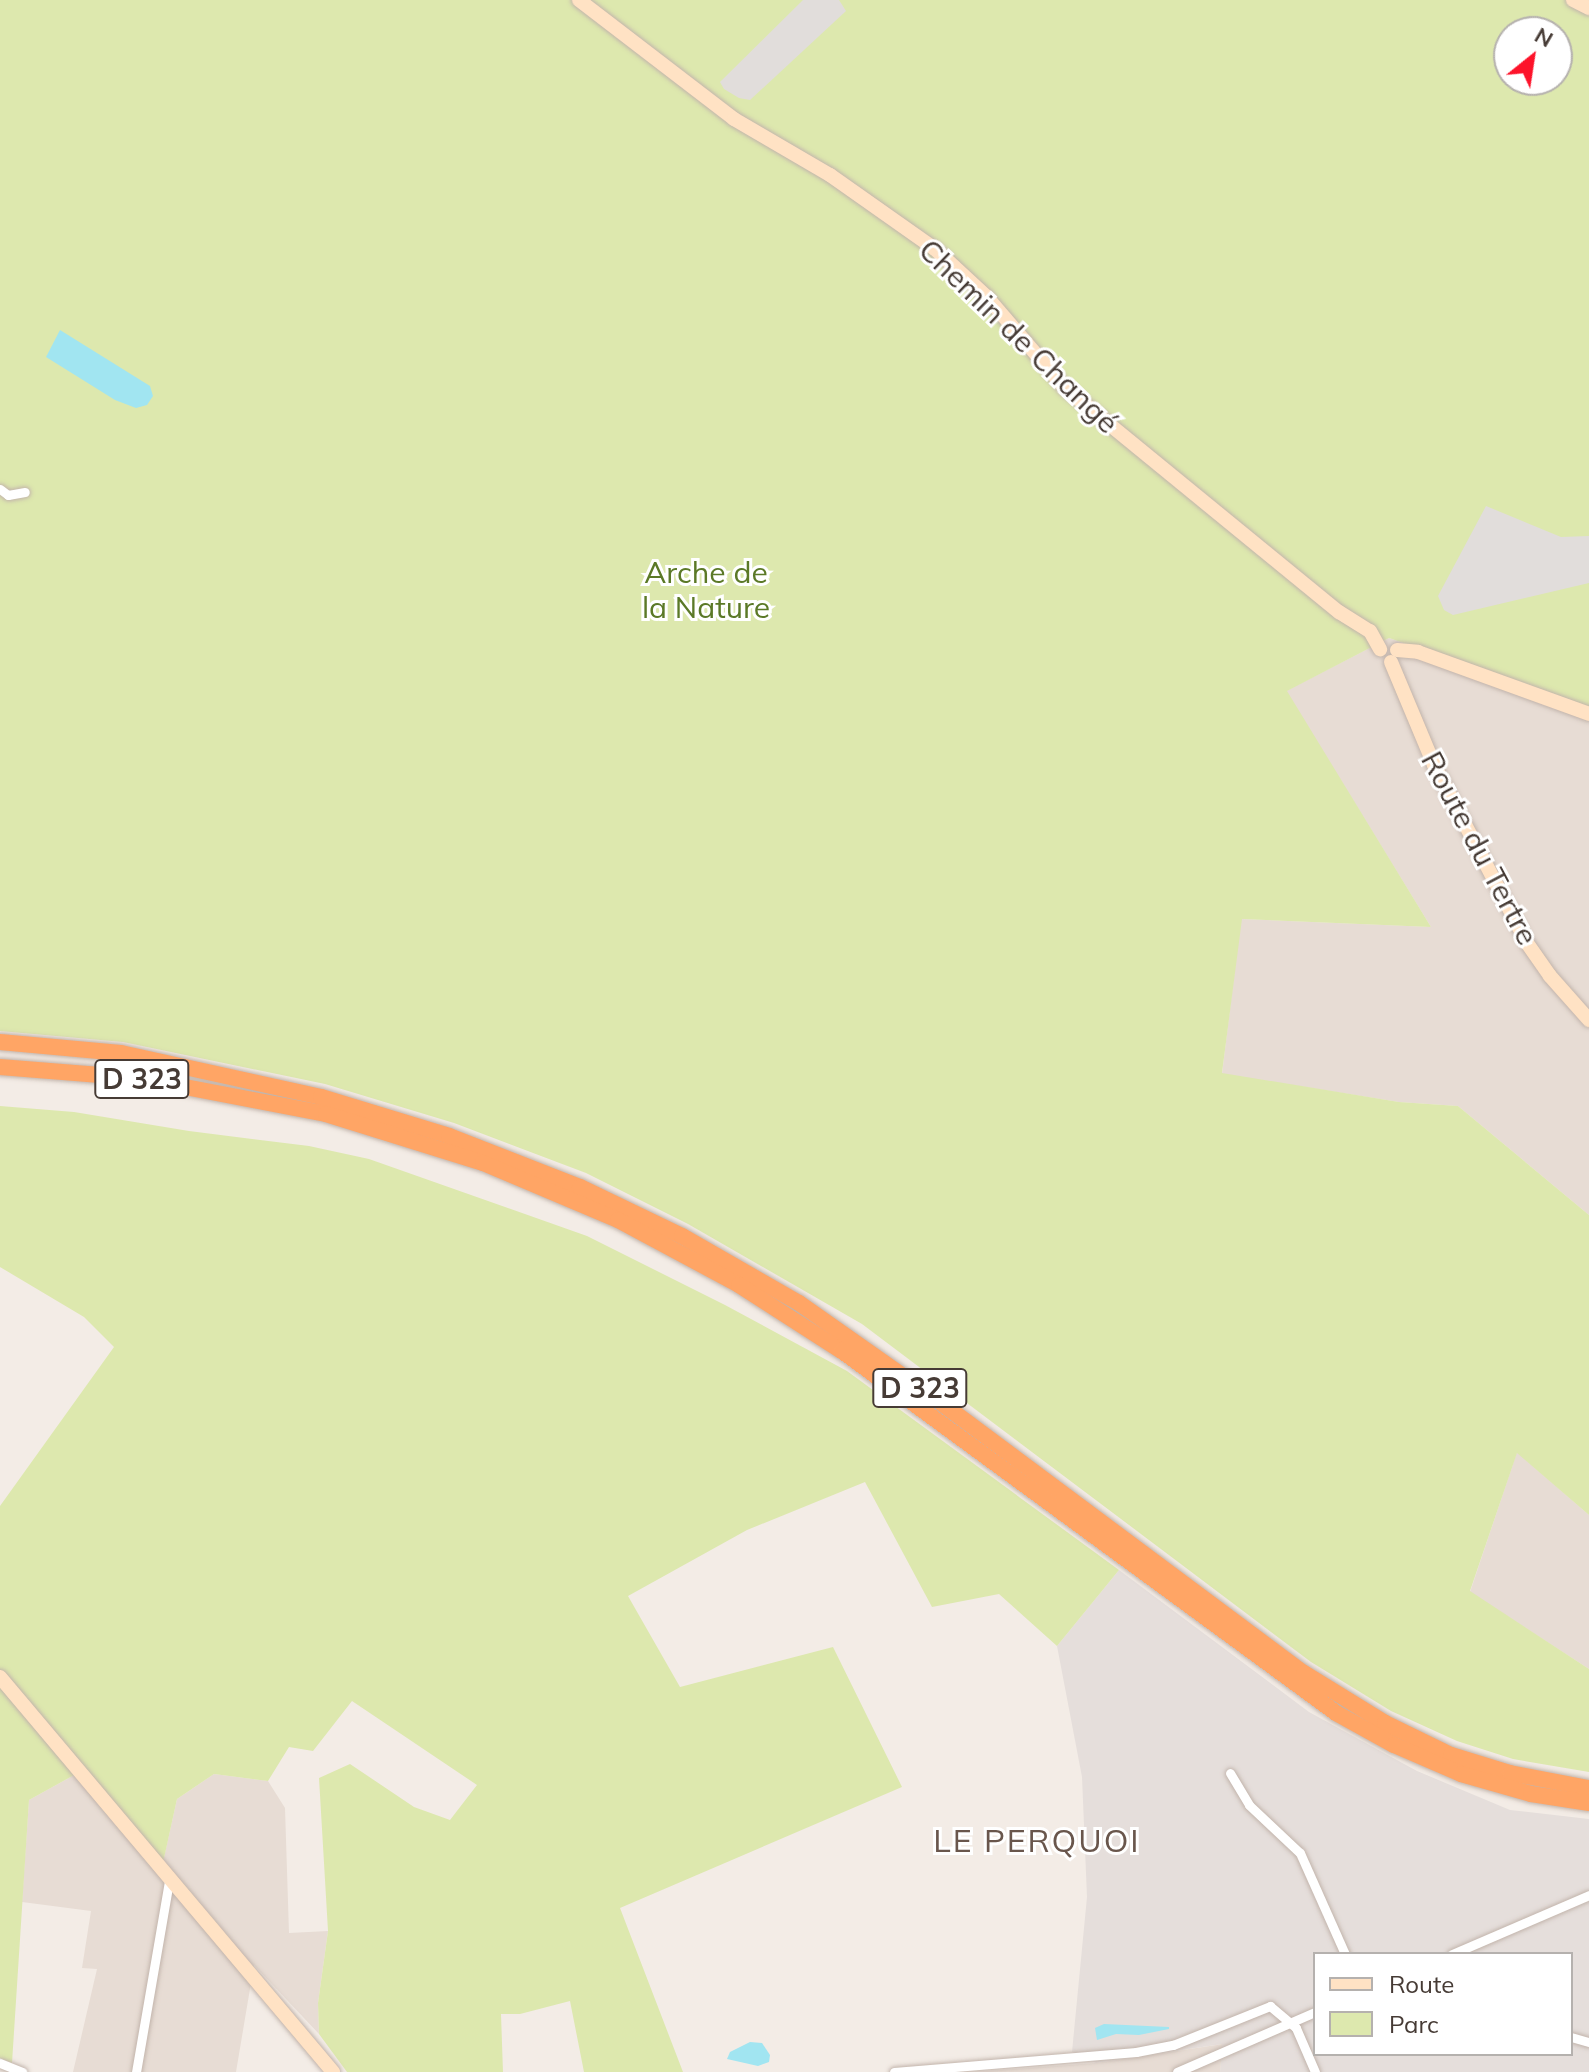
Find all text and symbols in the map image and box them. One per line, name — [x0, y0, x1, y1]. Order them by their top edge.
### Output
north arrow — [1493, 16, 1573, 96]
text: N — [1530, 21, 1558, 53]
street label: Chemin de Changé — [912, 232, 1126, 440]
park label: Arche de la Nature — [642, 554, 770, 624]
street label: Route du Tertre — [1414, 745, 1546, 951]
road number: D 323 — [94, 1055, 190, 1103]
road number: D 323 — [872, 1364, 968, 1412]
district label: LE PERQUOI — [933, 1821, 1141, 1859]
legend — [1313, 1952, 1573, 2056]
text: Route — [1389, 1969, 1454, 1999]
text: Parc — [1389, 2009, 1439, 2039]

